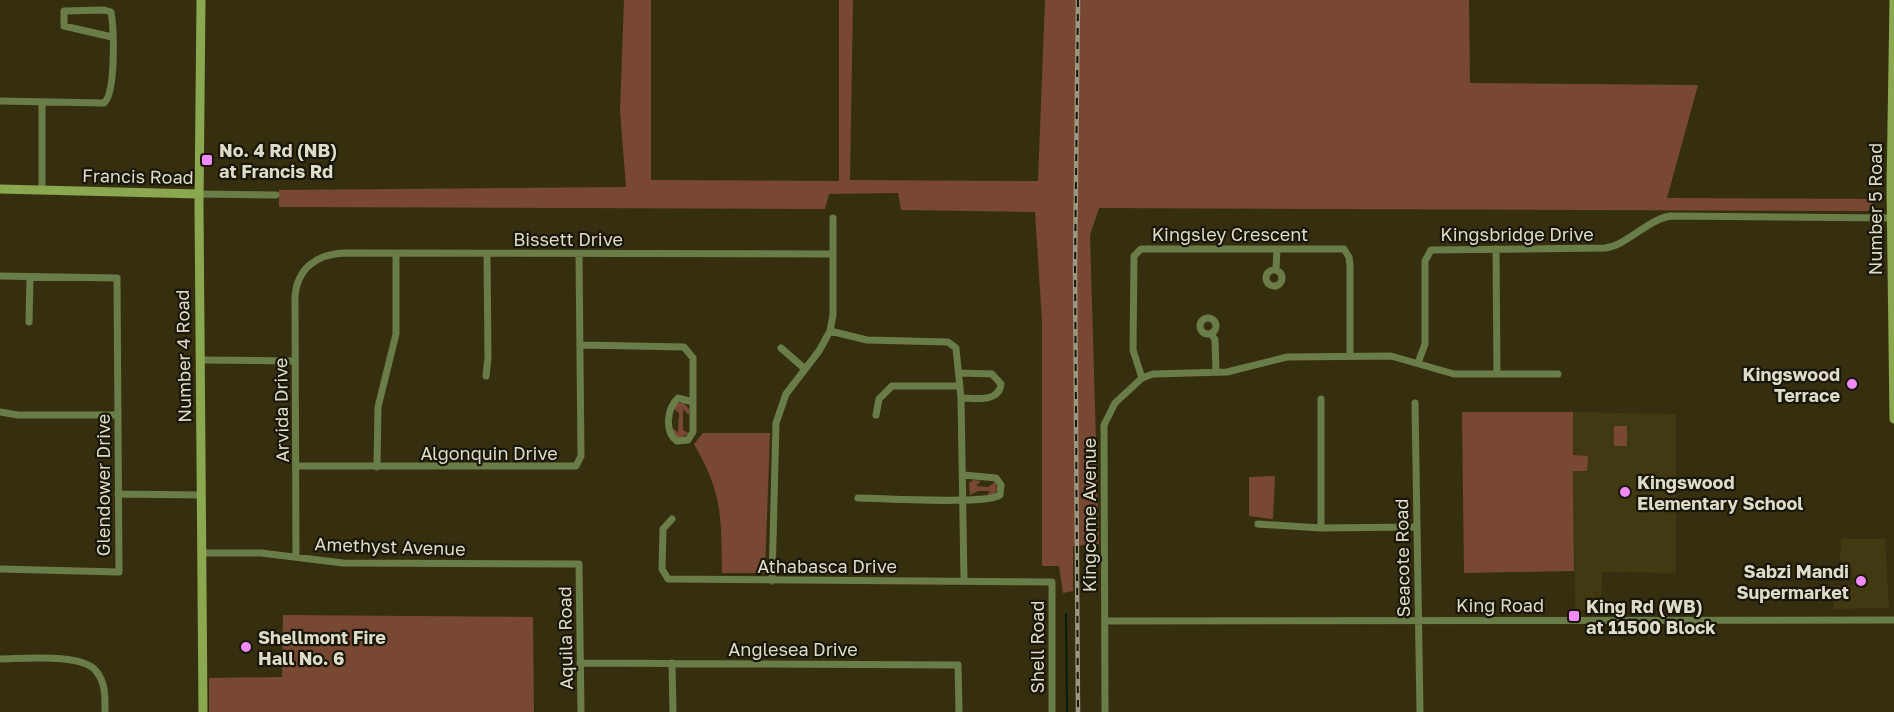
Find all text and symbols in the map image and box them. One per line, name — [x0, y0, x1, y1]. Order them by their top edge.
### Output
place label: No. 4 Rd (NB) at Francis Rd — [219, 139, 337, 182]
street label: Number 5 Road — [1864, 143, 1886, 275]
marker: No. 4 Rd (NB) at Francis Rd — [200, 153, 214, 167]
street label: Francis Road — [82, 164, 194, 188]
street label: Kingsley Crescent — [1152, 223, 1308, 245]
street label: Kingsbridge Drive — [1440, 223, 1594, 245]
street label: Bissett Drive — [513, 228, 623, 250]
street label: Number 4 Road — [171, 289, 195, 423]
street label: Arvida Drive — [269, 357, 293, 463]
place label: Kingswood Terrace — [1743, 363, 1840, 406]
marker: Kingswood Terrace — [1845, 377, 1859, 391]
street label: Glendower Drive — [92, 414, 114, 556]
street label: Kingcome Avenue — [1078, 438, 1100, 592]
street label: Algonquin Drive — [420, 442, 558, 464]
place label: Kingswood Elementary School — [1637, 471, 1803, 514]
marker: Kingswood Elementary School — [1618, 485, 1632, 499]
street label: Seacote Road — [1390, 498, 1414, 618]
street label: Amethyst Avenue — [314, 532, 466, 560]
street label: Athabasca Drive — [757, 555, 897, 577]
place label: Sabzi Mandi Supermarket — [1737, 560, 1849, 603]
marker: Sabzi Mandi Supermarket — [1854, 574, 1868, 588]
street label: Aquila Road — [553, 586, 577, 690]
street label: King Road — [1456, 594, 1544, 616]
place label: King Rd (WB) at 11500 Block — [1586, 595, 1716, 638]
street label: Shell Road — [1026, 600, 1048, 694]
marker: King Rd (WB) at 11500 Block — [1567, 609, 1581, 623]
place label: Shellmont Fire Hall No. 6 — [258, 626, 386, 669]
street label: Anglesea Drive — [728, 638, 858, 660]
marker: Shellmont Fire Hall No. 6 — [239, 640, 253, 654]

